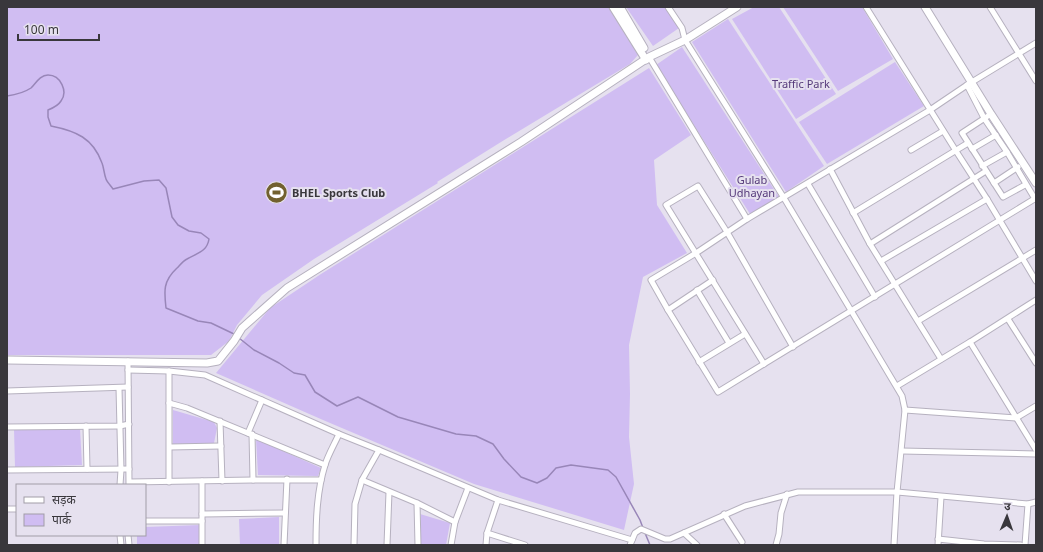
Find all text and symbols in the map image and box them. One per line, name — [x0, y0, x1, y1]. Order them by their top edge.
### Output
scale bar — [18, 16, 99, 42]
text: 100 m — [24, 21, 59, 38]
park label: Traffic Park — [772, 76, 830, 91]
park label: Gulab Udhayan — [729, 172, 775, 200]
sports icon: BHEL Sports Club — [263, 179, 289, 205]
place label: BHEL Sports Club — [292, 185, 385, 200]
legend — [16, 484, 146, 536]
text: सड़क — [52, 491, 77, 508]
north arrow — [987, 496, 1027, 536]
text: उ — [1004, 498, 1011, 513]
text: पार्क — [52, 511, 72, 528]

